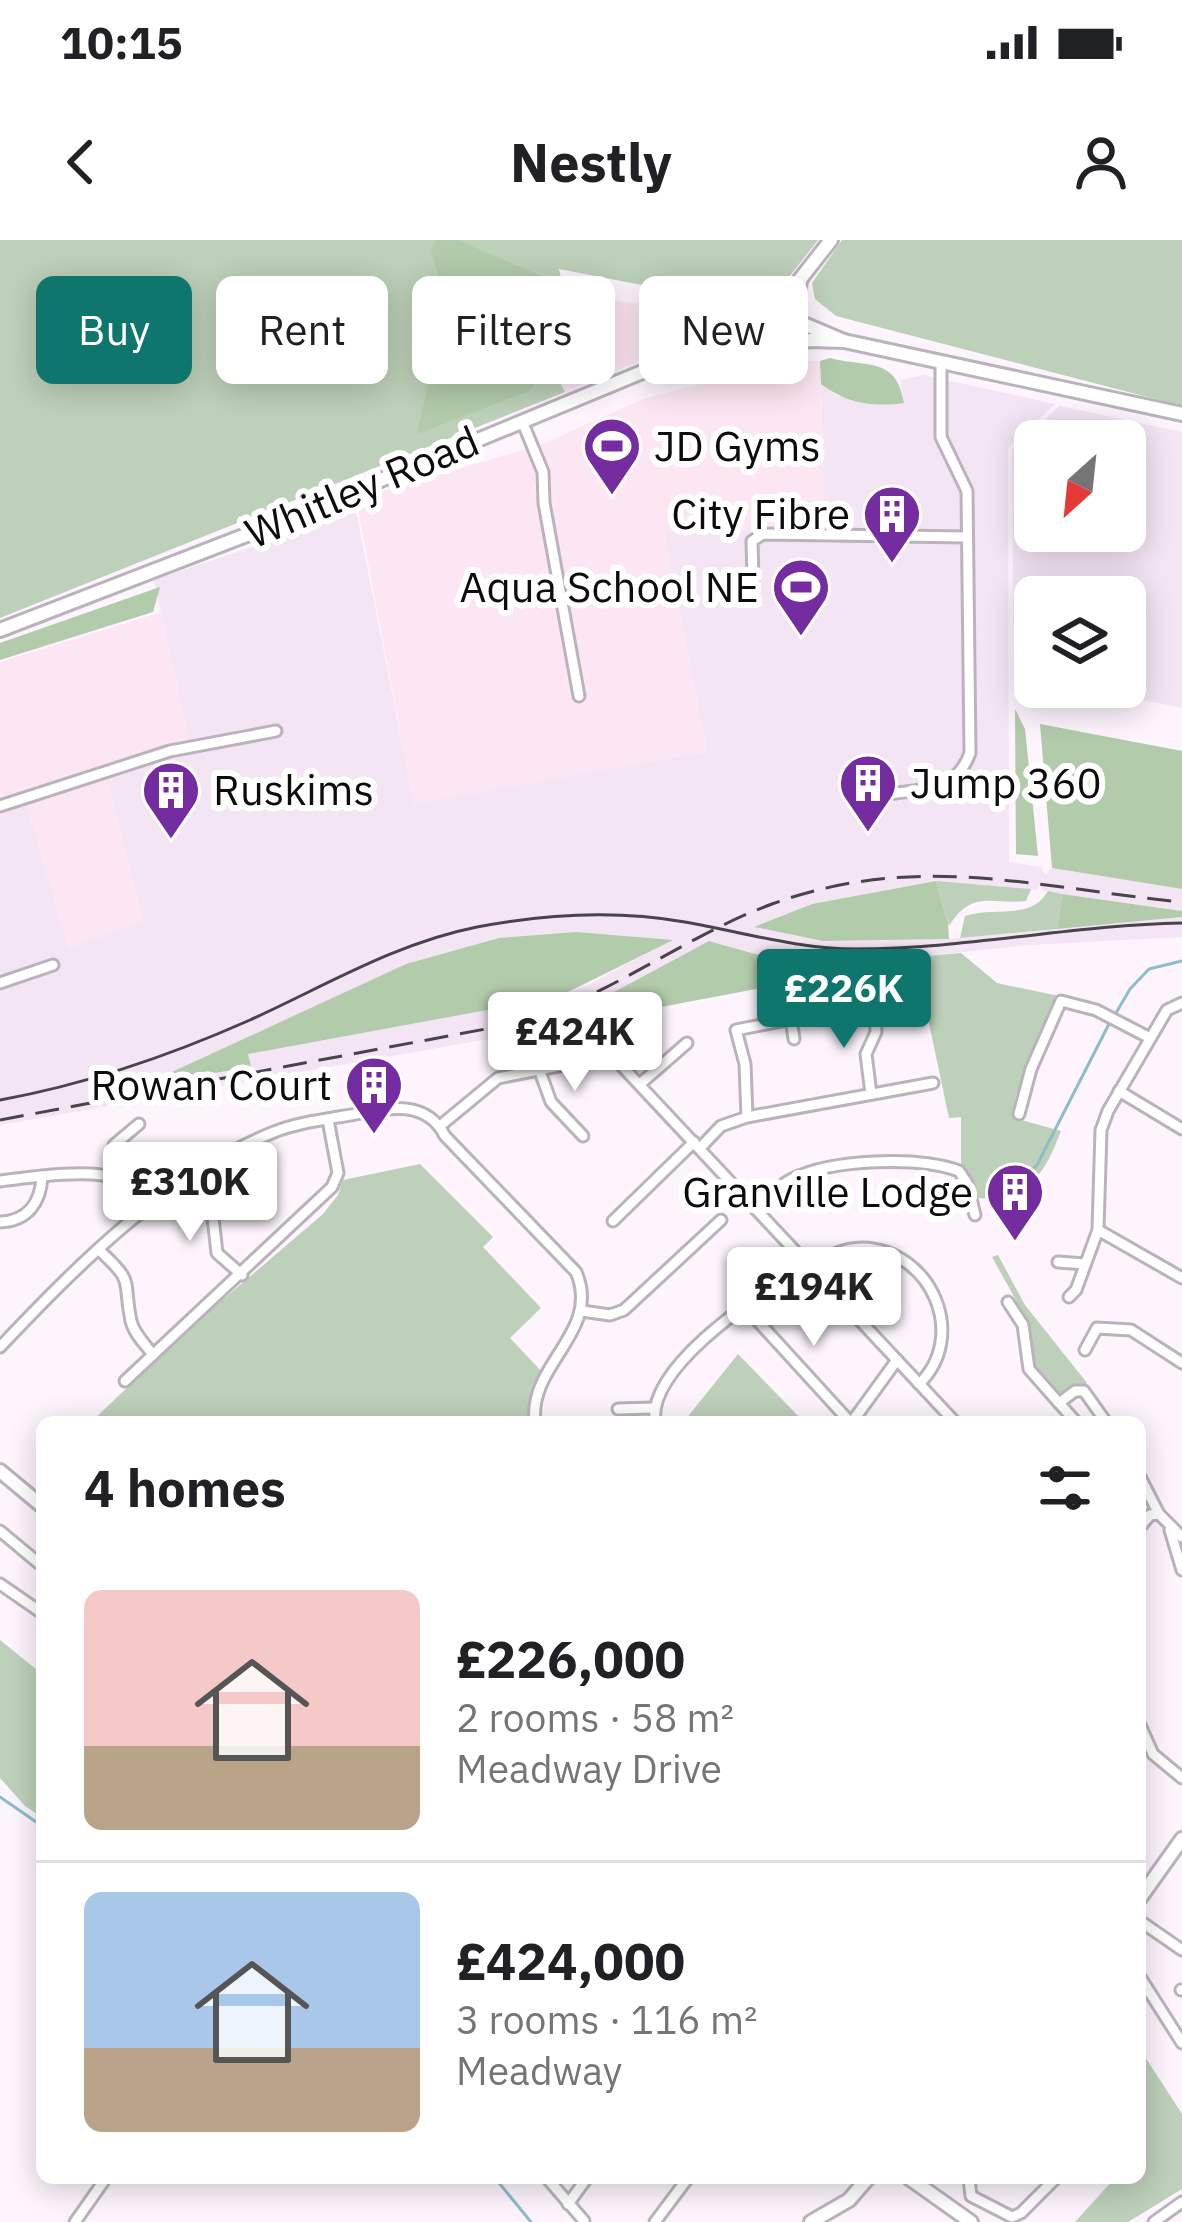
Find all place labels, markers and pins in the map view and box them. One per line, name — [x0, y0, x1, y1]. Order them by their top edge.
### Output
sports icon: JD Gyms — [581, 415, 643, 497]
place label: JD Gyms — [654, 418, 821, 473]
building icon: City Fibre — [861, 483, 923, 565]
place label: City Fibre — [671, 486, 850, 541]
sports icon: Aqua School NE — [770, 556, 832, 638]
place label: Aqua School NE — [460, 559, 759, 614]
building icon: Jump 360 — [837, 752, 899, 834]
place label: Jump 360 — [910, 755, 1102, 810]
building icon: Ruskims — [140, 759, 202, 841]
place label: Ruskims — [213, 762, 374, 817]
pin: £226K — [760, 949, 928, 1051]
pin: £424K — [491, 992, 659, 1094]
building icon: Rowan Court — [343, 1054, 405, 1136]
place label: Rowan Court — [91, 1057, 332, 1112]
pin: £310K — [106, 1142, 274, 1244]
building icon: Granville Lodge — [984, 1161, 1046, 1243]
place label: Granville Lodge — [682, 1164, 973, 1219]
pin: £194K — [730, 1247, 898, 1349]

